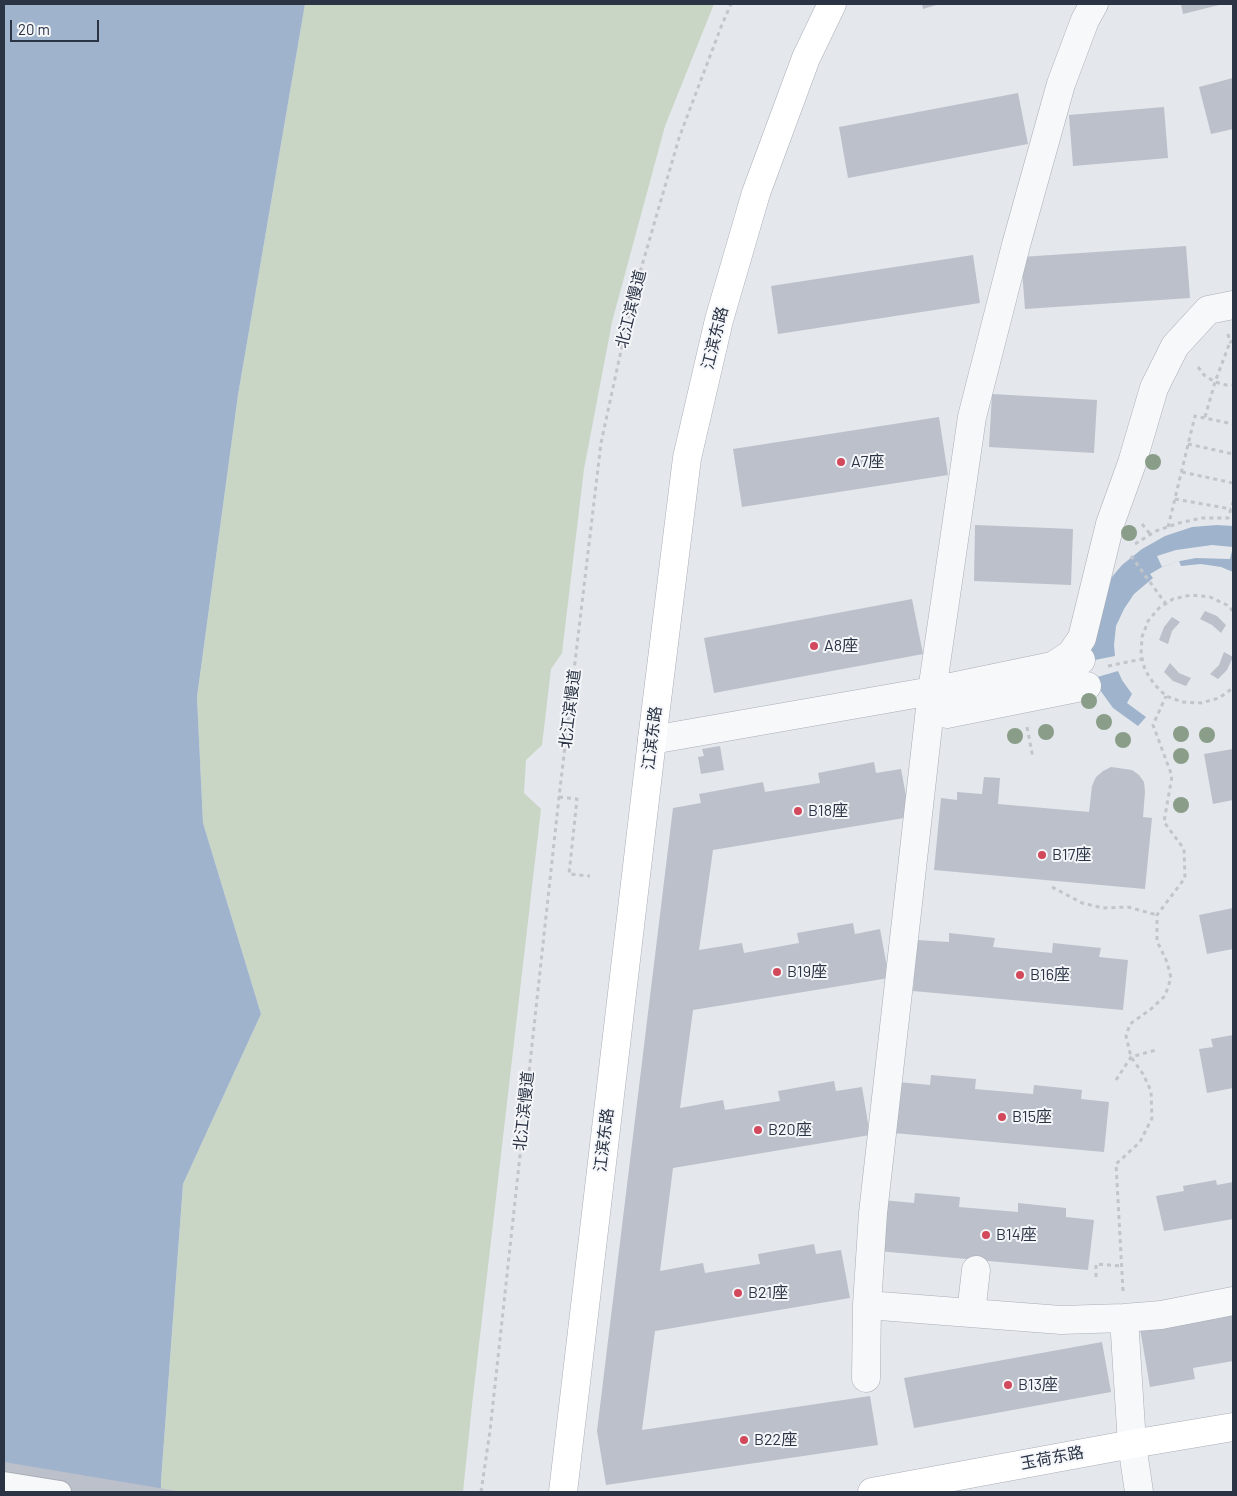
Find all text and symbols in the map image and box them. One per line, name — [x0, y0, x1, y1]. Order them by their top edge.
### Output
scale bar — [12, 10, 101, 42]
text: 20 m — [18, 20, 50, 38]
street label: 北江滨慢道 — [612, 268, 650, 350]
street label: 江滨东路 — [698, 305, 732, 371]
place label: A7座 — [851, 452, 884, 472]
marker: A7座 — [835, 456, 847, 468]
place label: A8座 — [824, 636, 858, 656]
marker: A8座 — [808, 640, 820, 652]
street label: 北江滨慢道 — [556, 668, 584, 750]
street label: 江滨东路 — [639, 705, 665, 771]
place label: B18座 — [808, 801, 848, 821]
marker: B18座 — [792, 805, 804, 817]
place label: B17座 — [1052, 845, 1091, 865]
marker: B17座 — [1036, 849, 1048, 861]
place label: B19座 — [787, 962, 827, 982]
place label: B16座 — [1030, 965, 1070, 985]
marker: B19座 — [771, 966, 783, 978]
marker: B16座 — [1014, 969, 1026, 981]
street label: 北江滨慢道 — [510, 1070, 538, 1152]
street label: 江滨东路 — [591, 1107, 617, 1173]
place label: B15座 — [1012, 1107, 1052, 1127]
marker: B15座 — [996, 1111, 1008, 1123]
place label: B20座 — [768, 1120, 812, 1140]
marker: B20座 — [752, 1124, 764, 1136]
place label: B14座 — [996, 1225, 1036, 1245]
marker: B14座 — [980, 1229, 992, 1241]
place label: B21座 — [748, 1283, 788, 1303]
marker: B21座 — [732, 1287, 744, 1299]
place label: B13座 — [1018, 1375, 1058, 1395]
marker: B13座 — [1002, 1379, 1014, 1391]
place label: B22座 — [754, 1430, 797, 1450]
marker: B22座 — [738, 1434, 750, 1446]
street label: 玉荷东路 — [1019, 1442, 1085, 1474]

